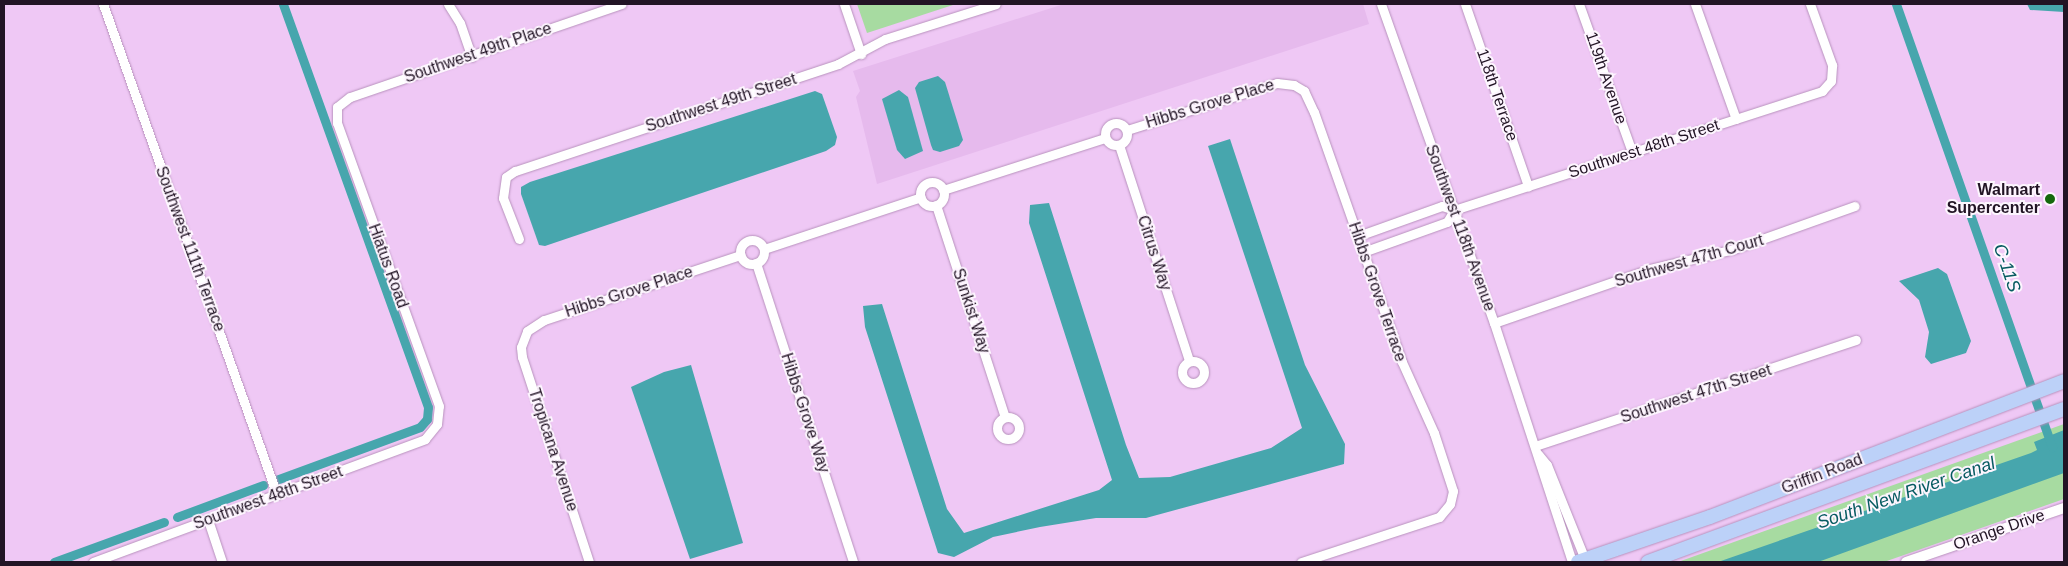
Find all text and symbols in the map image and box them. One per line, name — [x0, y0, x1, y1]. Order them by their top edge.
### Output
street label: Southwest 49th Place — [402, 19, 554, 87]
street label: 119th Avenue — [1581, 29, 1631, 127]
street label: 118th Terrace — [1472, 46, 1522, 144]
street label: Southwest 49th Street — [643, 70, 799, 136]
street label: Hibbs Grove Place — [1143, 75, 1277, 133]
street label: Southwest 48th Street — [1566, 116, 1722, 182]
street label: Southwest 118th Avenue — [1421, 142, 1499, 314]
street label: Southwest 111th Terrace — [151, 164, 229, 334]
place label: Walmart Supercenter — [1947, 180, 2040, 218]
marker: Walmart Supercenter — [2044, 193, 2056, 205]
street label: Citrus Way — [1133, 213, 1175, 293]
street label: Hibbs Grove Terrace — [1344, 220, 1410, 364]
street label: Hiatus Road — [364, 221, 412, 311]
street label: Southwest 47th Court — [1612, 231, 1766, 291]
water label: C-11S — [1989, 241, 2025, 295]
street label: Hibbs Grove Place — [563, 262, 695, 322]
street label: Sunkist Way — [948, 266, 994, 356]
street label: Hibbs Grove Way — [777, 351, 833, 475]
street label: Southwest 47th Street — [1618, 361, 1774, 427]
street label: Tropicana Avenue — [524, 386, 582, 514]
street label: Griffin Road — [1779, 450, 1865, 498]
water label: South New River Canal — [1814, 452, 1998, 534]
street label: Southwest 48th Street — [191, 462, 345, 534]
street label: Orange Drive — [1951, 505, 2047, 555]

